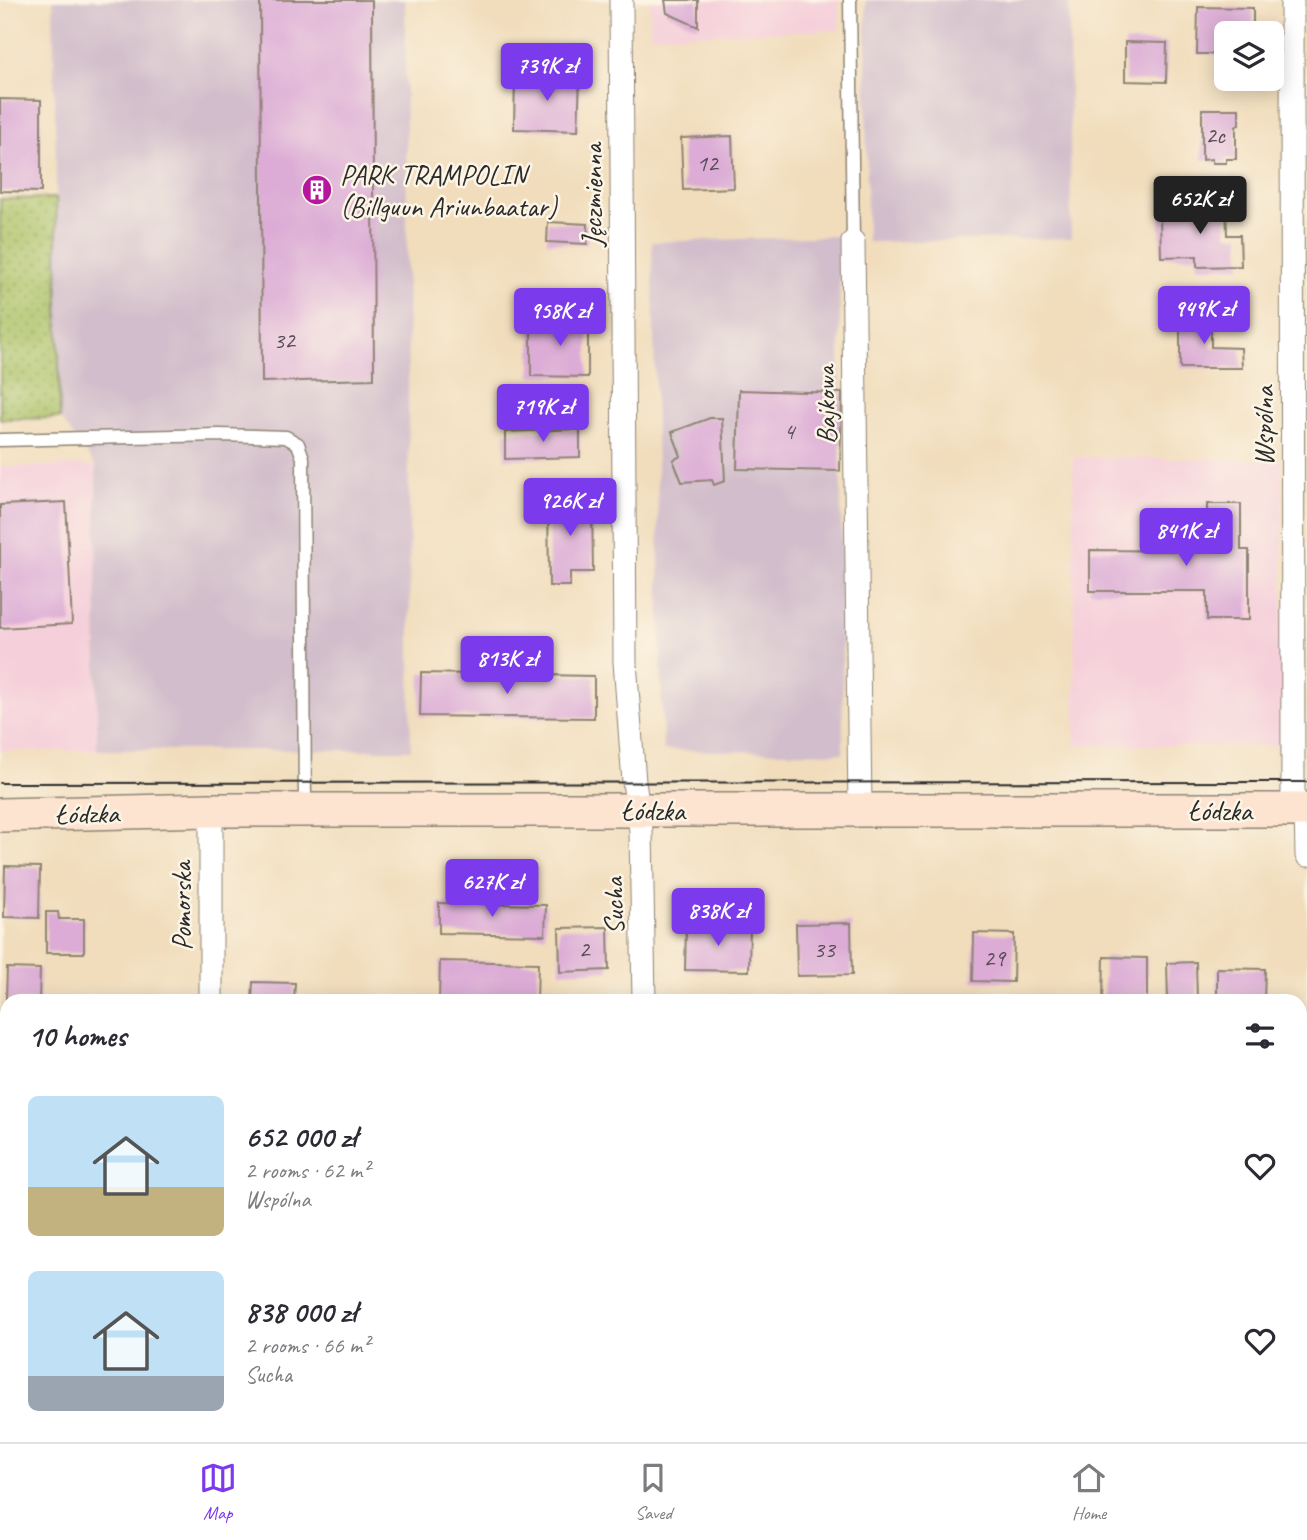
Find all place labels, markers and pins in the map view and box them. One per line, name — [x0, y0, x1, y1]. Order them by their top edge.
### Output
pin: 739K zł — [482, 43, 612, 103]
place label: PARK TRAMPOLIN (Billguun Ariunbaatar) — [340, 157, 559, 224]
building icon: PARK TRAMPOLIN (Billguun Ariunbaatar) — [300, 173, 334, 207]
pin: 652K zł — [1135, 176, 1265, 236]
pin: 949K zł — [1139, 286, 1269, 346]
pin: 958K zł — [495, 288, 625, 348]
pin: 719K zł — [478, 384, 608, 444]
pin: 926K zł — [505, 478, 635, 538]
pin: 841K zł — [1121, 508, 1251, 568]
pin: 813K zł — [442, 636, 572, 696]
pin: 627K zł — [427, 860, 557, 919]
pin: 838K zł — [653, 888, 783, 948]

